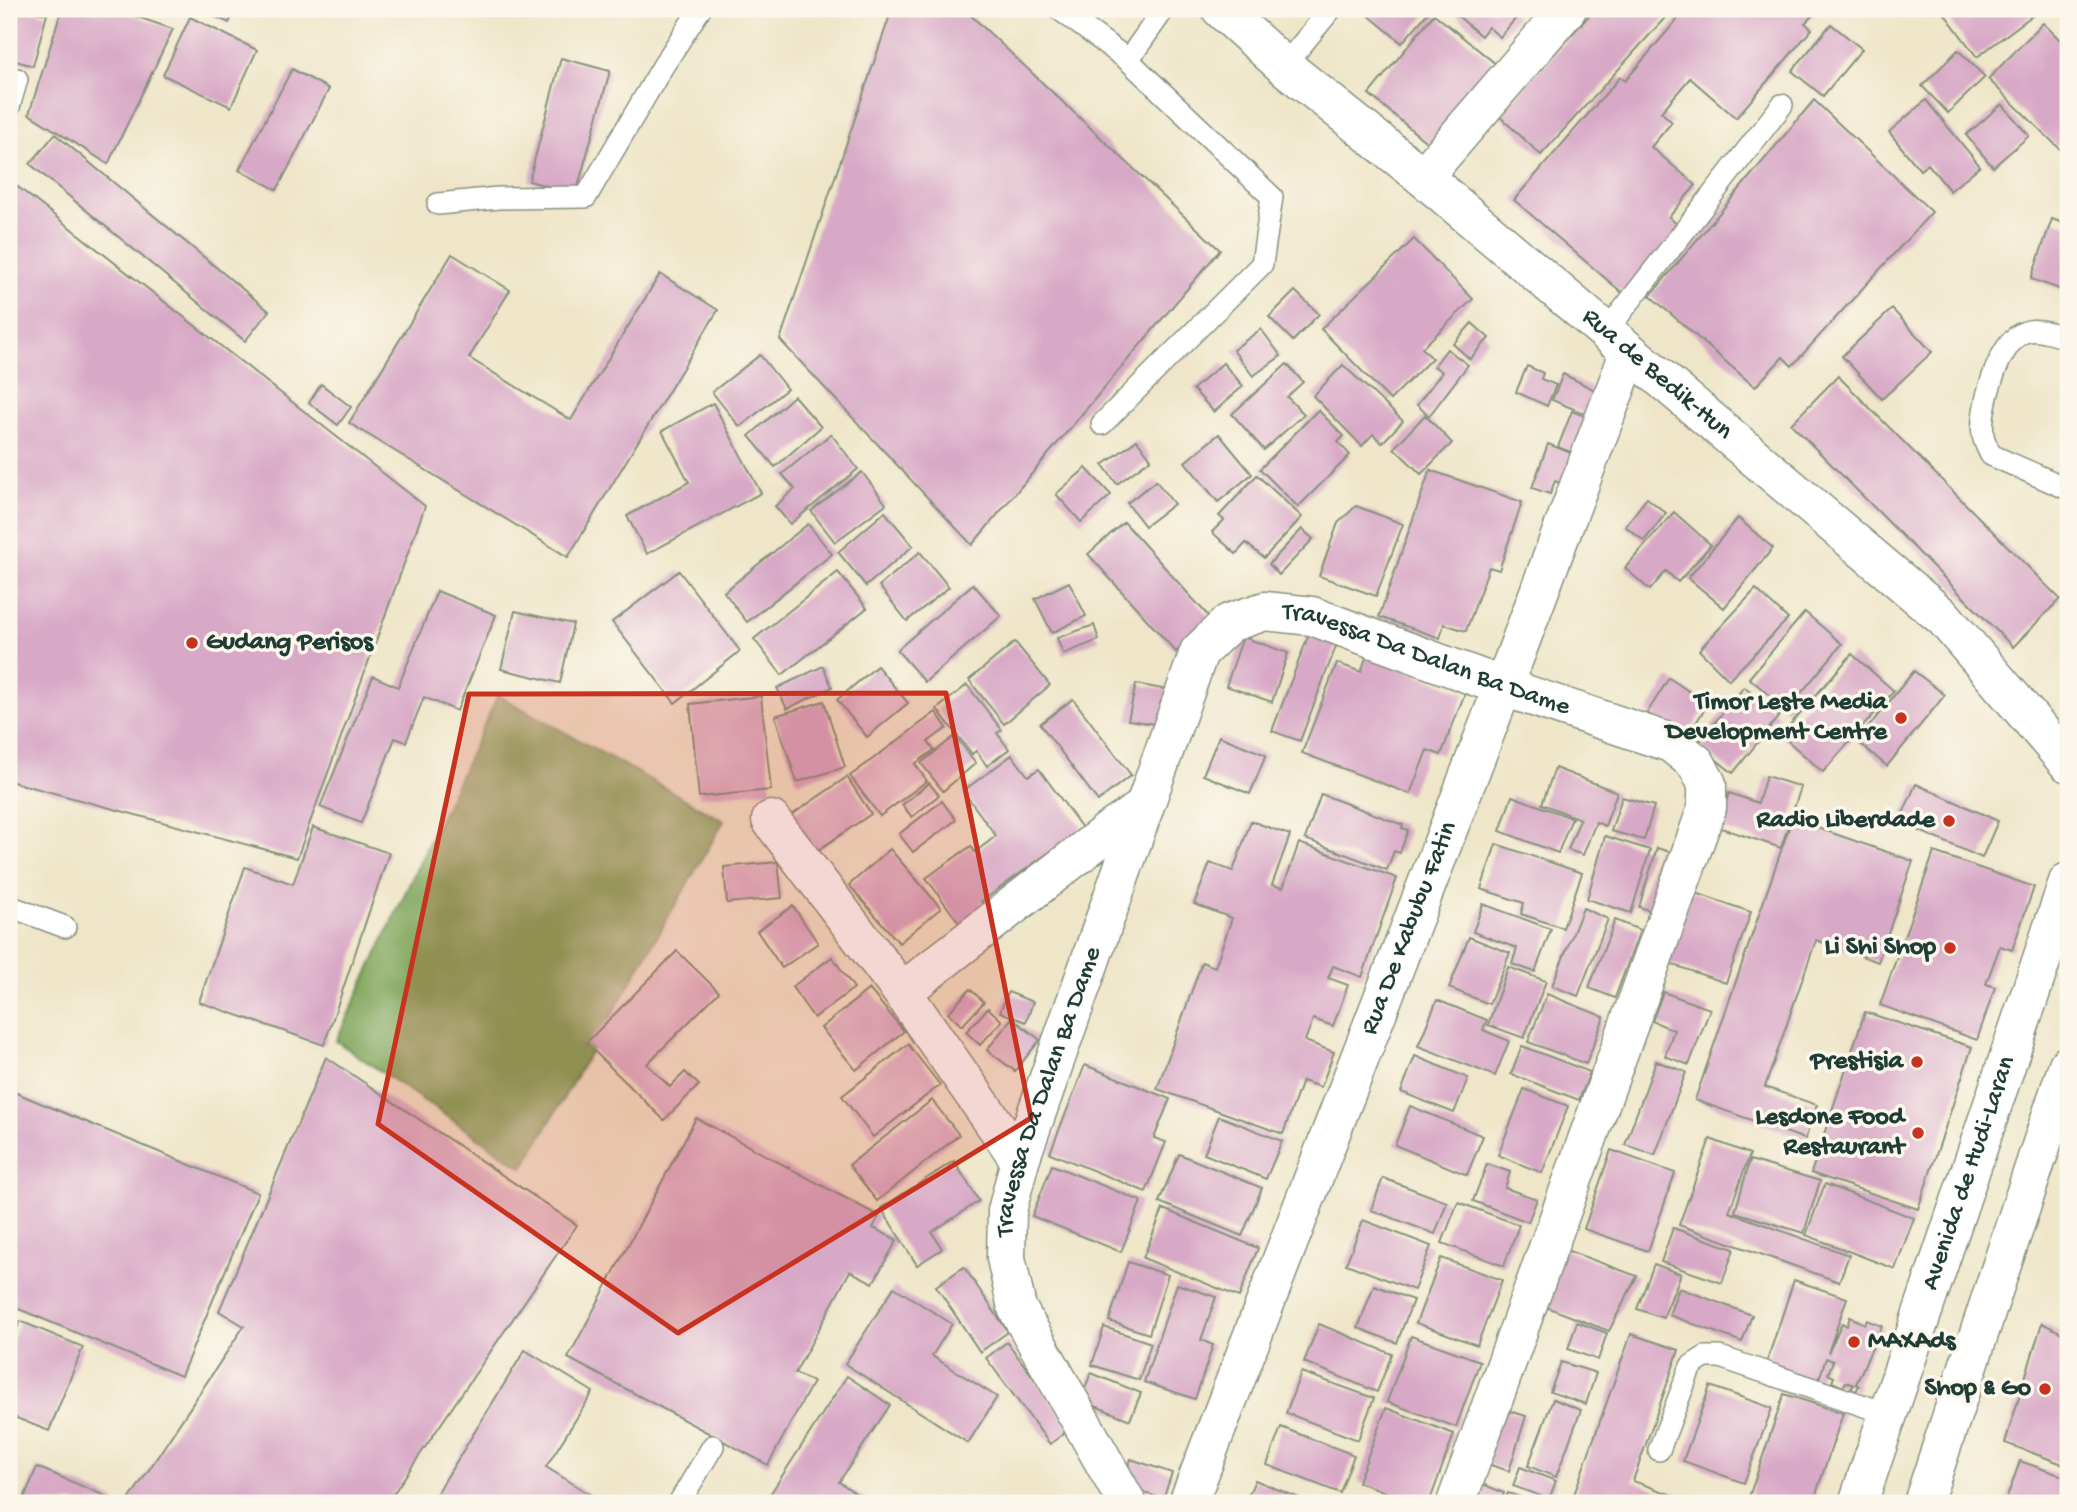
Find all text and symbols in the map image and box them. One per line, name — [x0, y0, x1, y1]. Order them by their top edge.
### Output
street label: Rua de Bedik-Hun — [1575, 302, 1739, 448]
street label: Travessa Da Dalan Ba Dame — [1279, 597, 1575, 724]
place label: Gudang Perisos — [206, 628, 374, 659]
marker: Gudang Perisos — [184, 635, 200, 651]
place label: Timor Leste Media Development Centre — [1664, 688, 1889, 749]
marker: Timor Leste Media Development Centre — [1893, 710, 1909, 726]
place label: Radio Liberdade — [1756, 806, 1937, 837]
marker: Radio Liberdade — [1941, 813, 1957, 829]
street label: Rua De Kabubu Fatin — [1355, 817, 1465, 1039]
place label: Li Shi Shop — [1825, 933, 1936, 964]
marker: Li Shi Shop — [1942, 940, 1958, 956]
street label: Travessa Da Dalan Ba Dame — [990, 942, 1110, 1239]
place label: Prestisia — [1809, 1047, 1905, 1078]
street label: Avenida de Hudi-Laran — [1916, 1052, 2024, 1294]
marker: Prestisia — [1909, 1054, 1925, 1070]
place label: Lesdone Food Restaurant — [1755, 1103, 1907, 1164]
marker: Lesdone Food Restaurant — [1910, 1125, 1926, 1141]
place label: MAXAds — [1868, 1327, 1957, 1358]
marker: MAXAds — [1846, 1334, 1862, 1350]
place label: Shop & Go — [1924, 1374, 2032, 1405]
marker: Shop & Go — [2037, 1381, 2053, 1397]

